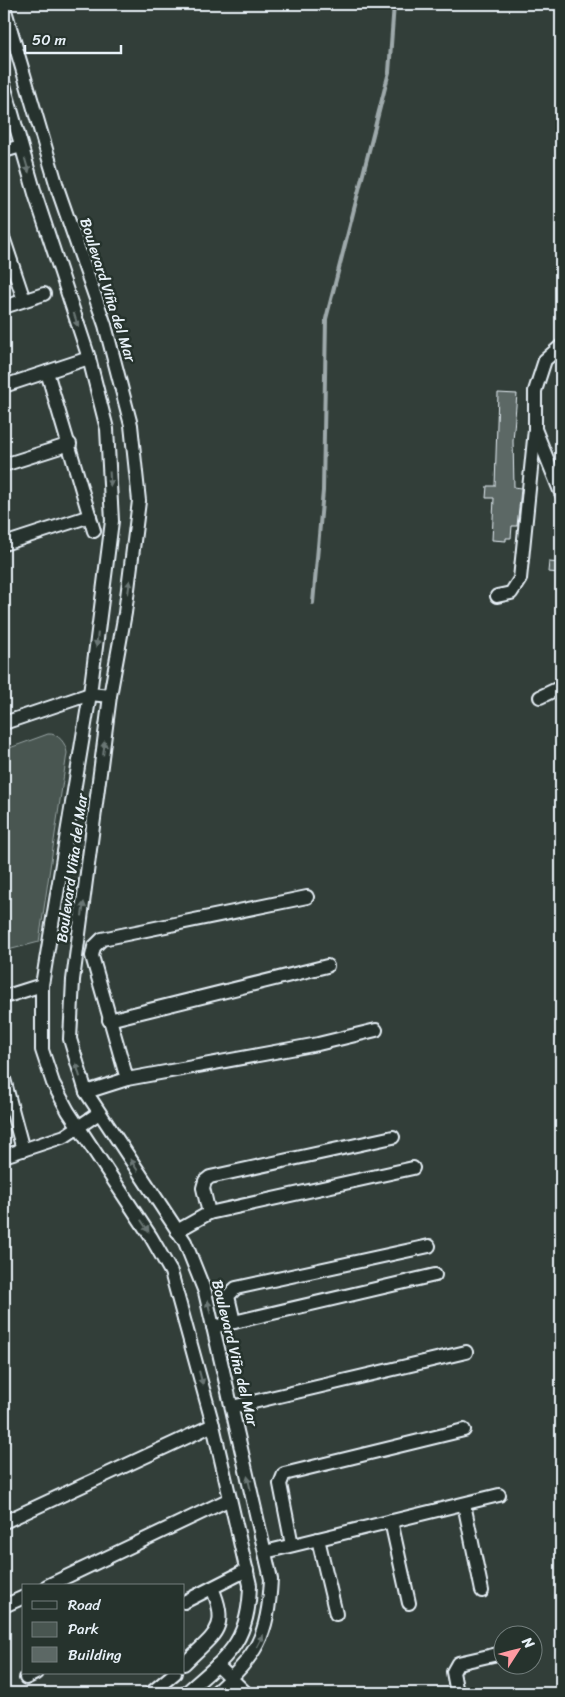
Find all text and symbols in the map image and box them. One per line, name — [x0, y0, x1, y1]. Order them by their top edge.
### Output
scale bar — [25, 22, 121, 54]
text: 50 m — [32, 27, 67, 53]
one-way arrow — [23, 158, 31, 173]
street label: Boulevard Viña del Mar — [72, 214, 144, 366]
one-way arrow — [73, 313, 81, 328]
one-way arrow — [106, 471, 114, 487]
one-way arrow — [125, 579, 133, 595]
one-way arrow — [93, 632, 101, 648]
one-way arrow — [100, 740, 108, 756]
street label: Boulevard Viña del Mar — [49, 791, 95, 944]
one-way arrow — [79, 901, 87, 917]
one-way arrow — [74, 1062, 82, 1077]
one-way arrow — [129, 1158, 138, 1171]
one-way arrow — [140, 1220, 150, 1233]
street label: Boulevard Viña del Mar — [204, 1277, 266, 1430]
one-way arrow — [205, 1300, 213, 1315]
one-way arrow — [197, 1370, 205, 1385]
one-way arrow — [245, 1475, 253, 1490]
legend — [22, 1584, 185, 1674]
text: Road — [68, 1592, 101, 1618]
text: Park — [68, 1616, 99, 1642]
north arrow — [492, 1624, 542, 1674]
text: N — [515, 1631, 541, 1654]
one-way arrow — [256, 1634, 264, 1648]
text: Building — [68, 1642, 122, 1668]

